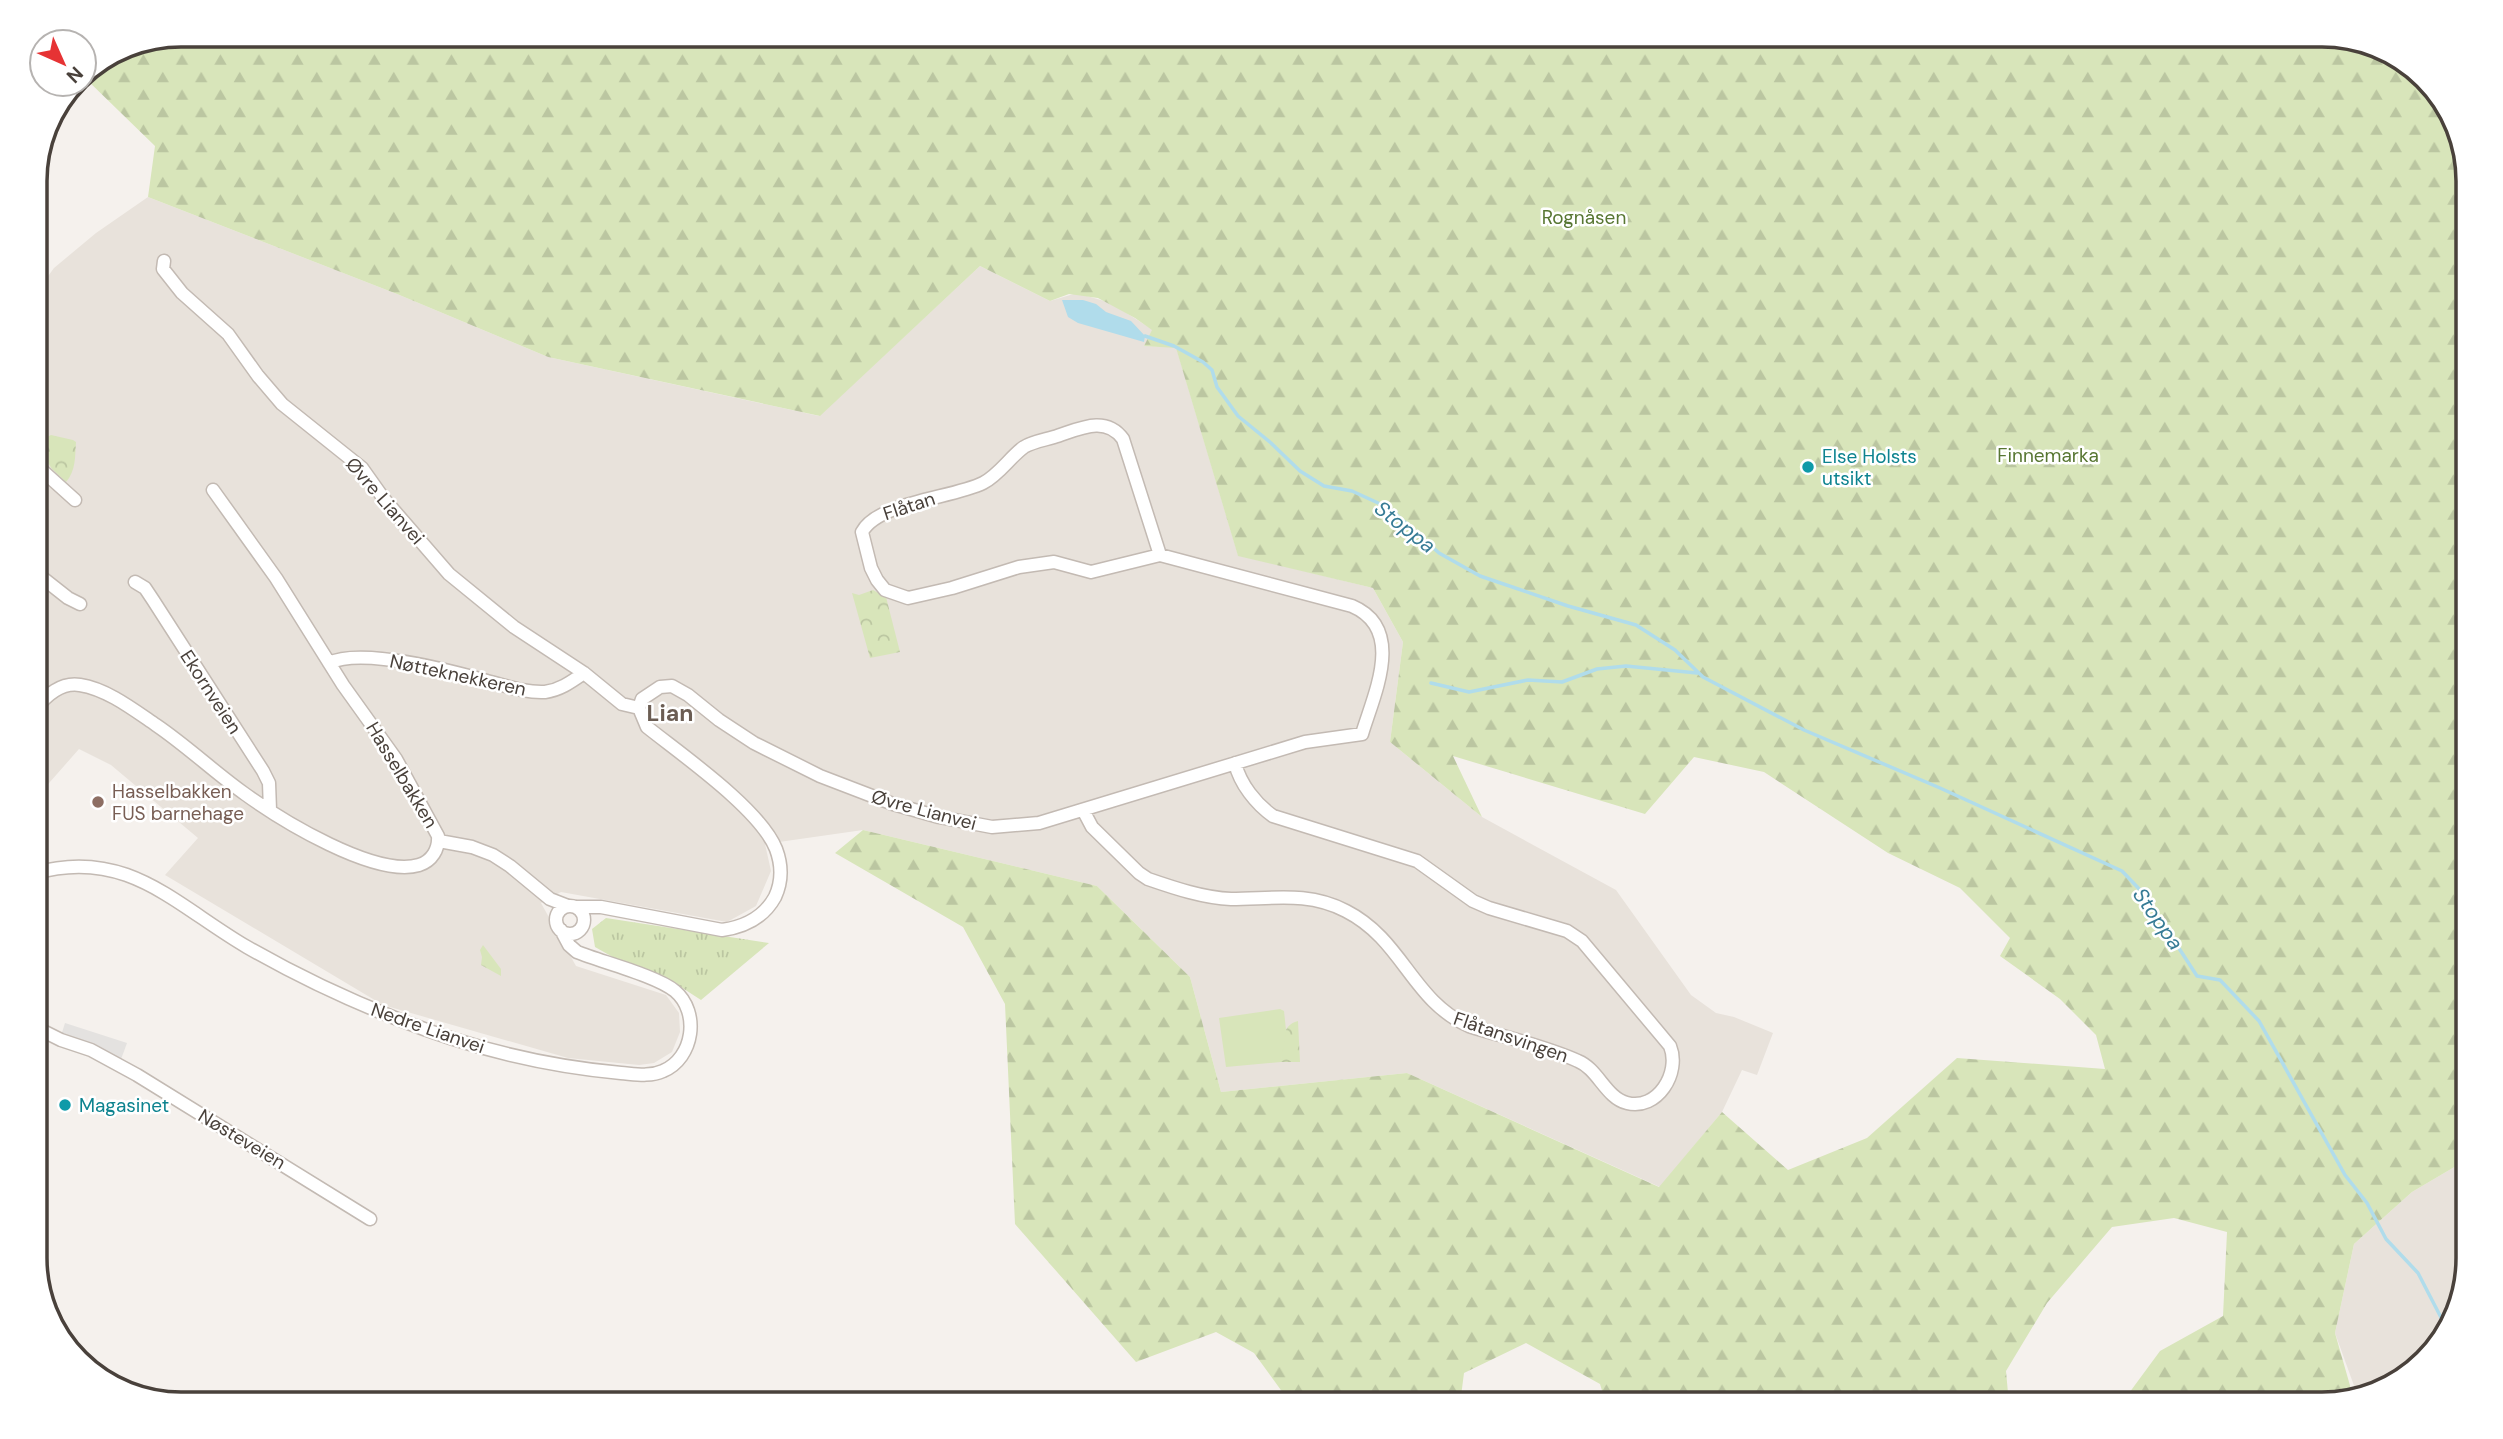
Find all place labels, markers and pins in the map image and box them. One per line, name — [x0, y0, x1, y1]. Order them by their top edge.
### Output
place label: Else Holsts utsikt — [1822, 444, 1917, 491]
marker: Else Holsts utsikt — [1800, 459, 1816, 475]
place label: Hasselbakken FUS barnehage — [112, 779, 244, 826]
marker: Hasselbakken FUS barnehage — [90, 794, 106, 810]
place label: Magasinet — [79, 1093, 169, 1118]
marker: Magasinet — [57, 1097, 73, 1113]

